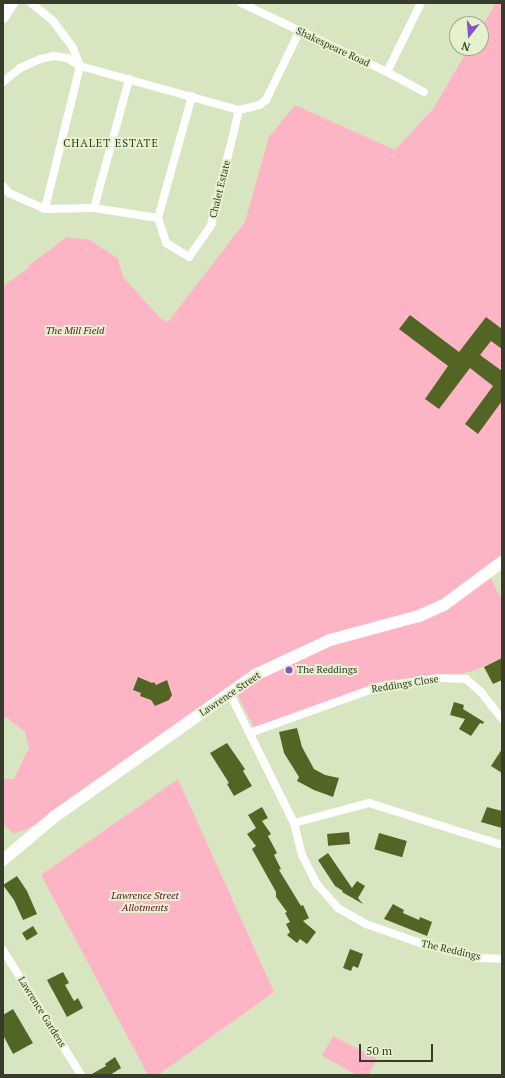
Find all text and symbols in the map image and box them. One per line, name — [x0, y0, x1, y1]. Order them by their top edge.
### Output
north arrow — [449, 16, 489, 56]
street label: Shakespeare Road — [294, 25, 372, 69]
text: N — [460, 39, 472, 54]
district label: CHALET ESTATE — [63, 136, 159, 150]
street label: Chalet Estate — [207, 159, 233, 219]
park label: The Mill Field — [46, 325, 104, 337]
place label: The Reddings — [297, 664, 357, 676]
marker: The Reddings — [284, 665, 294, 675]
street label: Lawrence Street — [197, 669, 263, 719]
street label: Reddings Close — [371, 673, 439, 695]
park label: Lawrence Street Allotments — [111, 889, 179, 912]
street label: The Reddings — [420, 937, 482, 963]
street label: Lawrence Gardens — [15, 974, 69, 1050]
scale bar — [361, 1036, 435, 1062]
text: 50 m — [366, 1043, 392, 1058]

